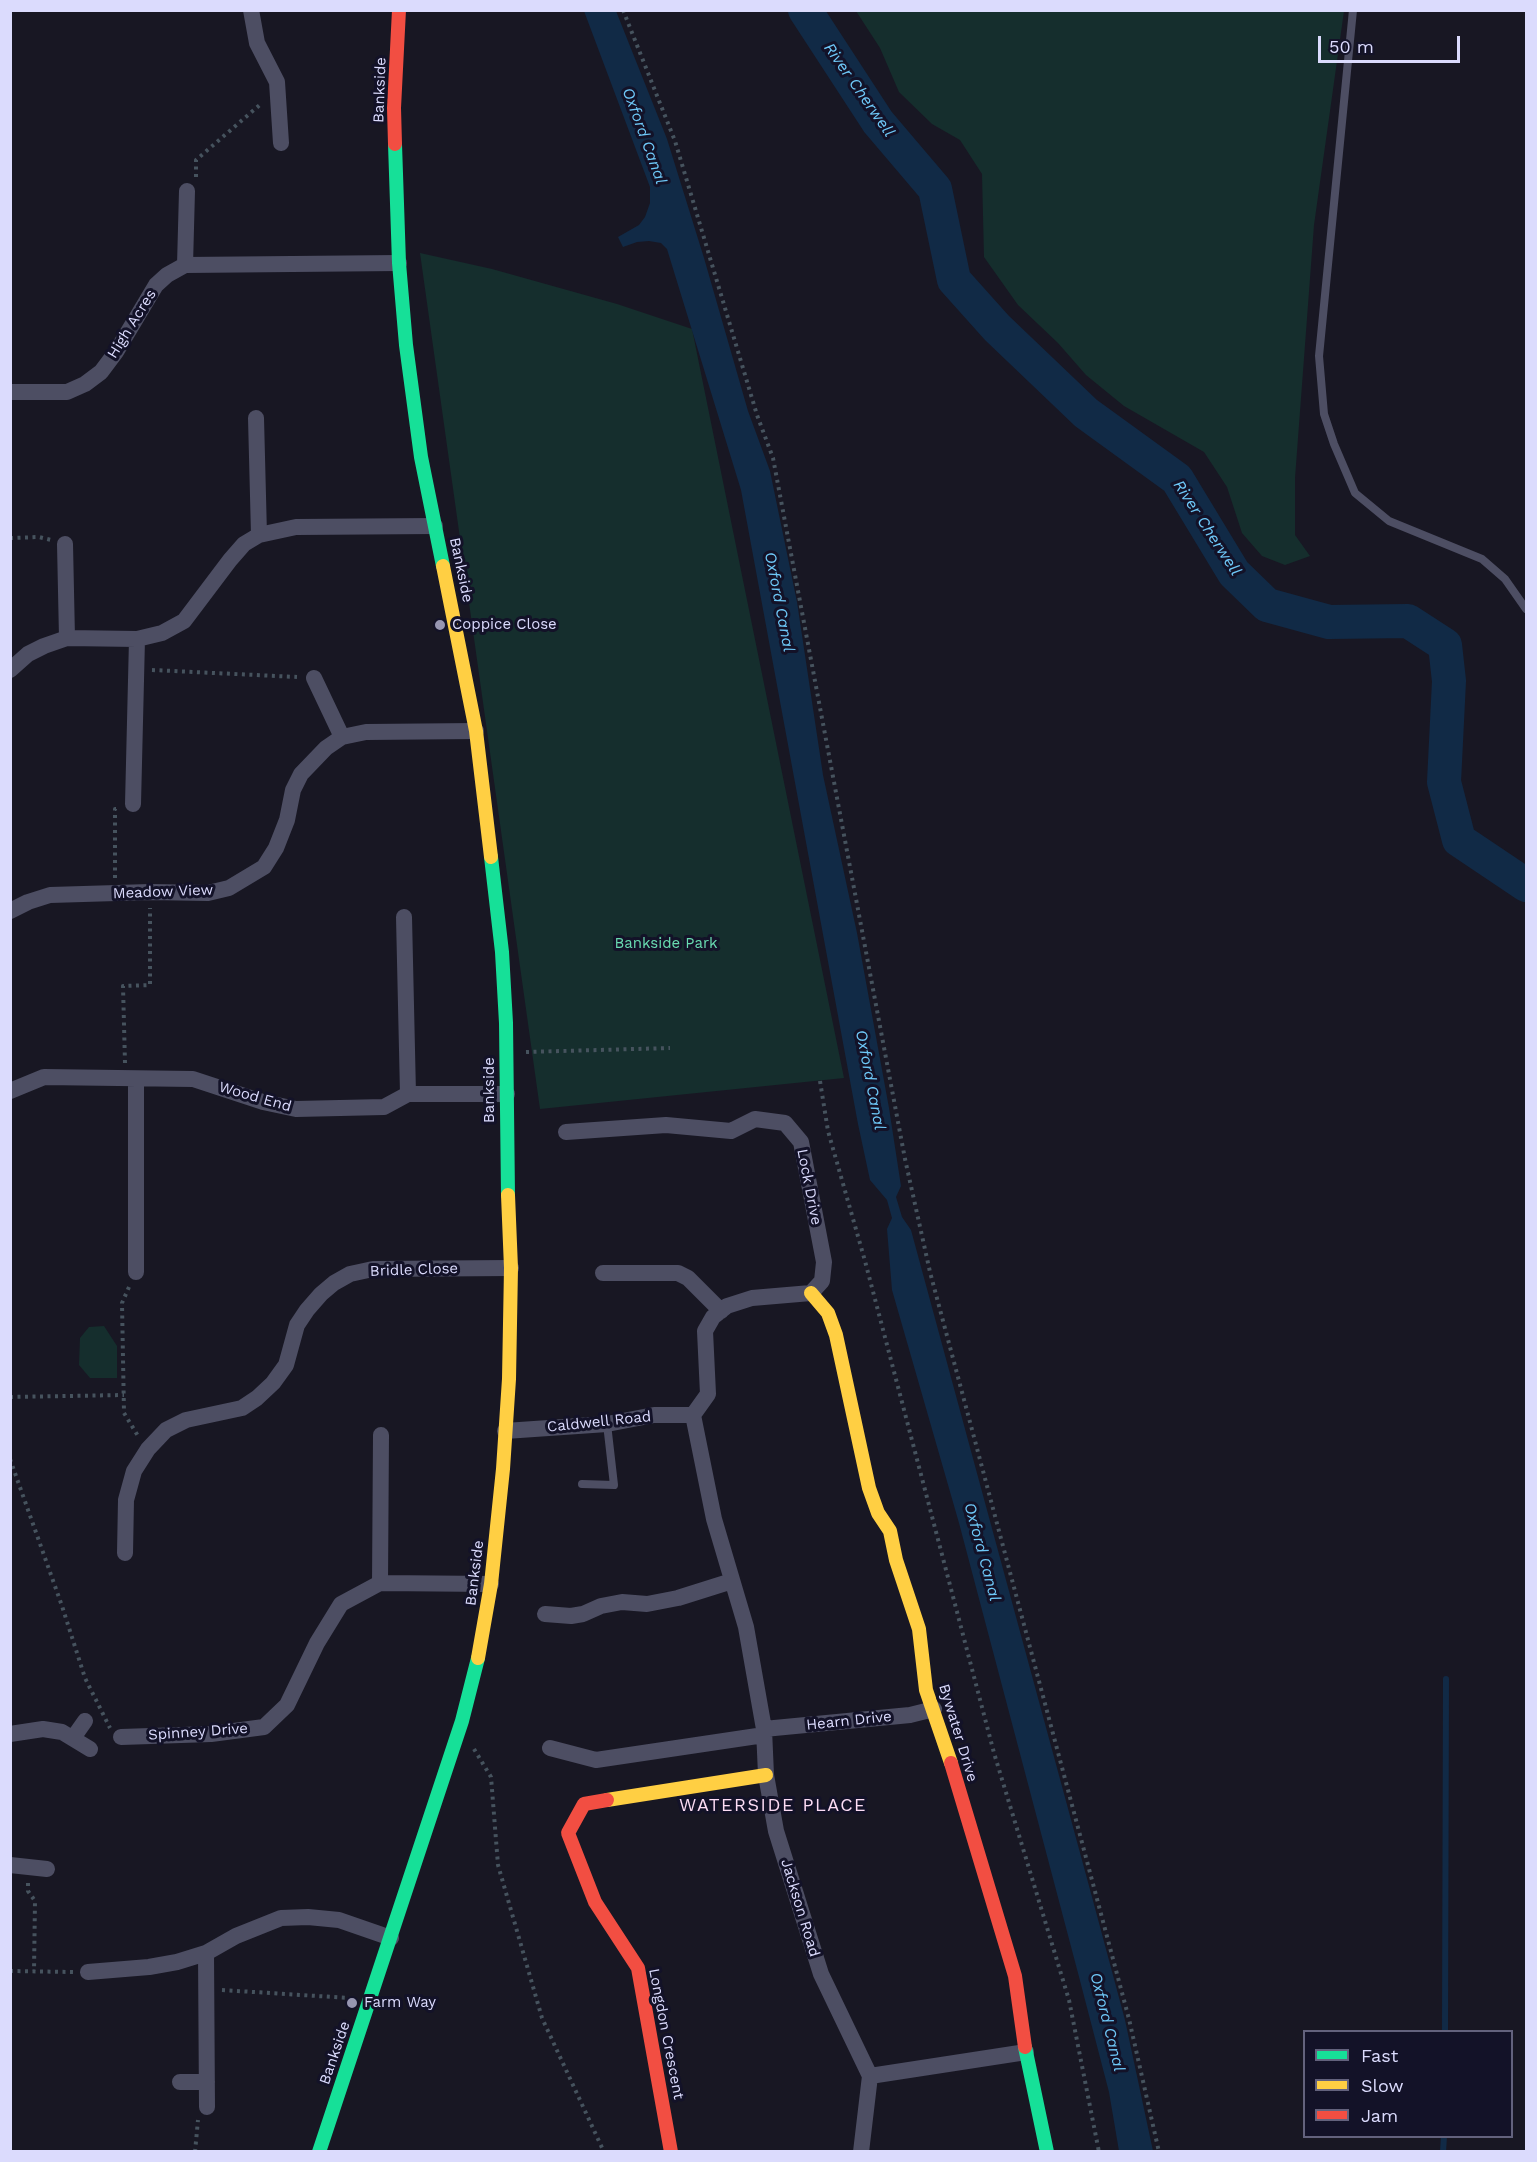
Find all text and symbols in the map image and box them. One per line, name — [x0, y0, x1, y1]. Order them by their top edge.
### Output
scale bar — [1321, 24, 1464, 62]
text: 50 m — [1329, 36, 1374, 57]
water label: River Cherwell — [819, 39, 899, 141]
street label: Bankside — [370, 57, 390, 123]
water label: Oxford Canal — [618, 85, 670, 187]
street label: High Acres — [104, 286, 160, 362]
water label: River Cherwell — [1169, 476, 1245, 580]
street label: Bankside — [445, 536, 477, 604]
water label: Oxford Canal — [760, 550, 798, 654]
place label: Coppice Close — [452, 616, 557, 634]
marker: Coppice Close — [433, 618, 447, 632]
street label: Meadow View — [113, 881, 213, 903]
park label: Bankside Park — [614, 935, 718, 953]
water label: Oxford Canal — [851, 1028, 889, 1132]
street label: Bankside — [481, 1057, 499, 1123]
street label: Wood End — [217, 1078, 293, 1116]
street label: Lock Drive — [793, 1147, 825, 1227]
street label: Bridle Close — [370, 1259, 458, 1281]
street label: Caldwell Road — [546, 1408, 652, 1436]
water label: Oxford Canal — [960, 1501, 1004, 1603]
street label: Bankside — [462, 1539, 488, 1607]
street label: Bywater Drive — [935, 1682, 981, 1784]
street label: Hearn Drive — [805, 1708, 893, 1734]
street label: Spinney Drive — [148, 1720, 248, 1744]
district label: WATERSIDE PLACE — [679, 1795, 867, 1817]
street label: Jackson Road — [777, 1857, 823, 1959]
street label: Longdon Crescent — [644, 1967, 688, 2101]
water label: Oxford Canal — [1085, 1970, 1129, 2074]
place label: Farm Way — [364, 1994, 436, 2012]
marker: Farm Way — [345, 1996, 359, 2010]
street label: Bankside — [316, 2019, 354, 2087]
legend — [1303, 2030, 1513, 2138]
text: Fast — [1361, 2045, 1398, 2066]
text: Slow — [1361, 2075, 1404, 2096]
text: Jam — [1361, 2105, 1398, 2126]

